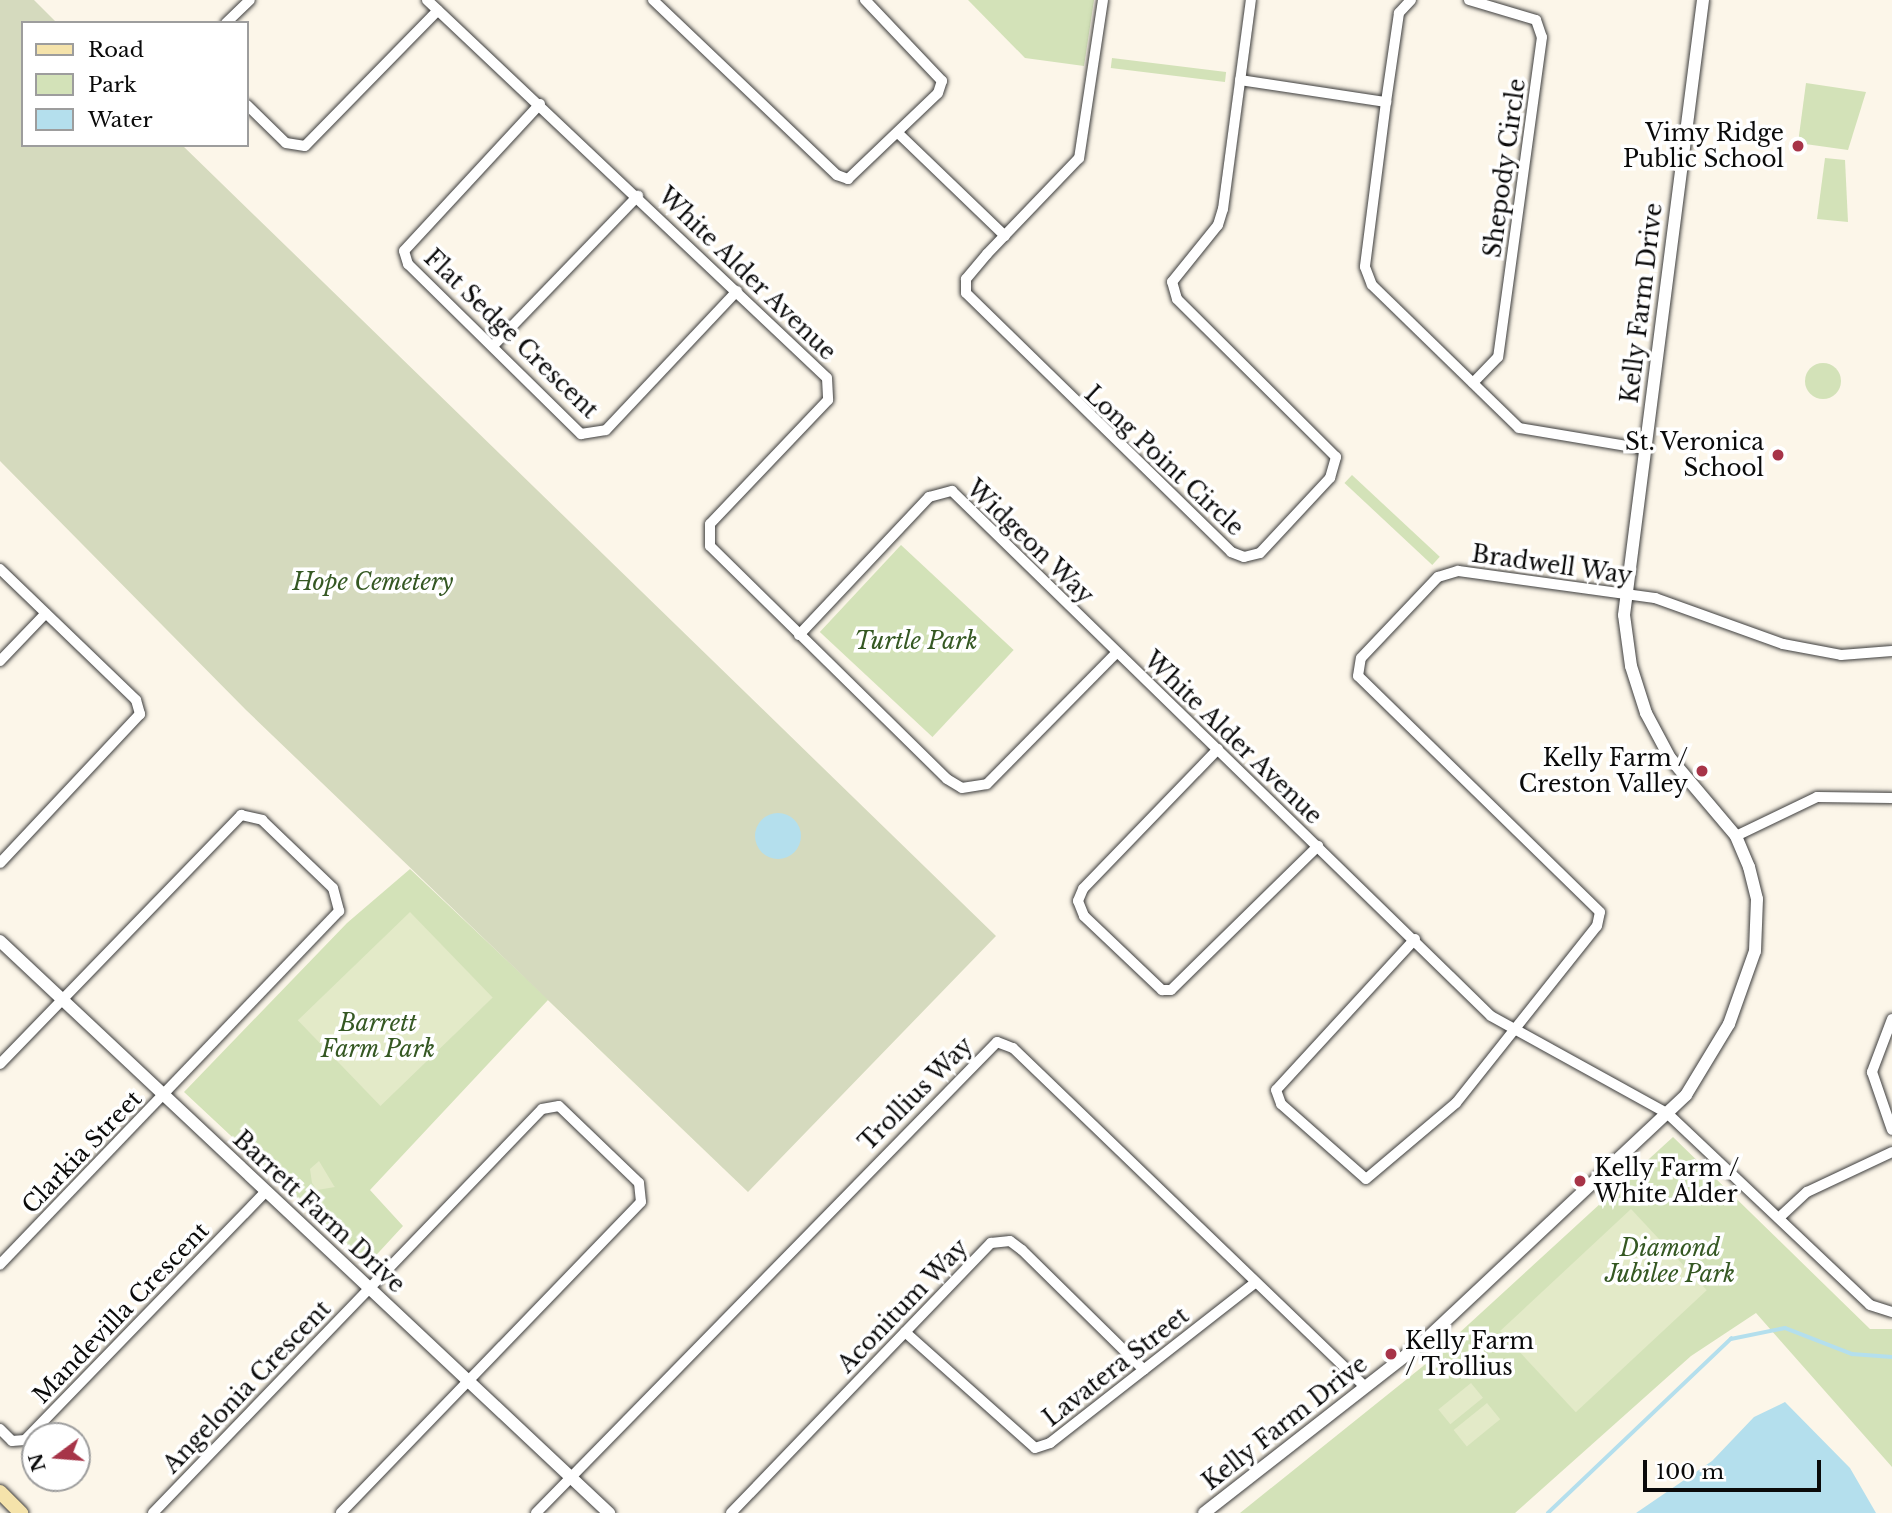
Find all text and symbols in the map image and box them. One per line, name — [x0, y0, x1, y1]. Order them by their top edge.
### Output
legend — [21, 21, 248, 147]
text: Road — [88, 37, 144, 63]
text: Park — [88, 72, 137, 98]
street label: Shepody Circle — [1479, 76, 1531, 260]
text: Water — [88, 107, 152, 133]
place label: Vimy Ridge Public School — [1623, 119, 1784, 173]
marker: Vimy Ridge Public School — [1790, 138, 1806, 154]
street label: White Alder Avenue — [652, 181, 842, 367]
street label: Kelly Farm Drive — [1616, 201, 1668, 405]
street label: Flat Sedge Crescent — [418, 244, 604, 424]
street label: Long Point Circle — [1079, 380, 1249, 542]
place label: St. Veronica School — [1624, 428, 1764, 482]
marker: St. Veronica School — [1770, 447, 1786, 463]
street label: Widgeon Way — [961, 474, 1099, 610]
street label: Bradwell Way — [1470, 540, 1634, 590]
park label: Hope Cemetery — [293, 568, 453, 596]
park label: Turtle Park — [854, 627, 978, 655]
street label: White Alder Avenue — [1138, 645, 1328, 831]
place label: Kelly Farm / Creston Valley — [1518, 744, 1688, 798]
marker: Kelly Farm / Creston Valley — [1694, 763, 1710, 779]
park label: Barrett Farm Park — [321, 1009, 435, 1063]
street label: Trollius Way — [853, 1031, 979, 1157]
street label: Clarkia Street — [16, 1085, 148, 1219]
street label: Barrett Farm Drive — [227, 1125, 411, 1299]
place label: Kelly Farm / White Alder — [1594, 1154, 1741, 1208]
marker: Kelly Farm / White Alder — [1572, 1173, 1588, 1189]
street label: Mandevilla Crescent — [27, 1217, 215, 1409]
street label: Aconitum Way — [832, 1233, 974, 1379]
park label: Diamond Jubilee Park — [1605, 1234, 1735, 1288]
street label: Angelonia Crescent — [158, 1295, 336, 1479]
street label: Lavatera Street — [1038, 1302, 1194, 1432]
place label: Kelly Farm / Trollius — [1405, 1327, 1535, 1381]
marker: Kelly Farm / Trollius — [1383, 1346, 1399, 1362]
street label: Kelly Farm Drive — [1197, 1350, 1373, 1496]
north arrow — [21, 1422, 91, 1492]
scale bar — [1647, 1446, 1826, 1490]
text: N — [24, 1451, 51, 1474]
text: 100 m — [1656, 1459, 1724, 1485]

